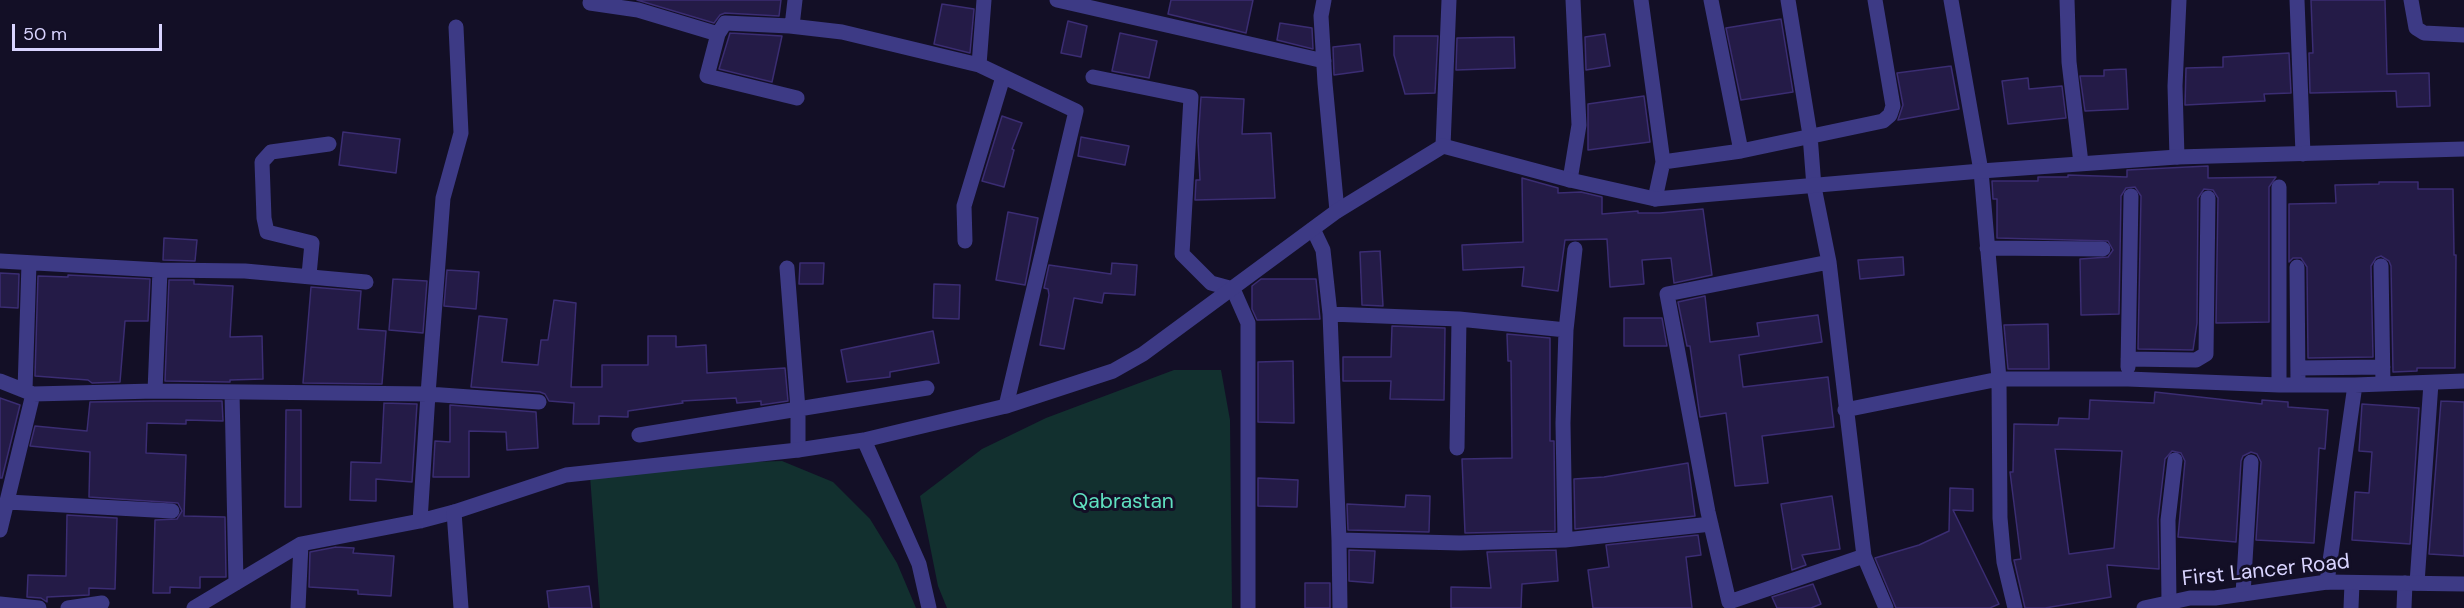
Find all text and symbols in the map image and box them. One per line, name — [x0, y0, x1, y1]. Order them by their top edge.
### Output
scale bar — [15, 12, 165, 50]
text: 50 m — [23, 22, 67, 46]
park label: Qabrastan — [1072, 489, 1174, 515]
street label: First Lancer Road — [2181, 550, 2351, 592]

